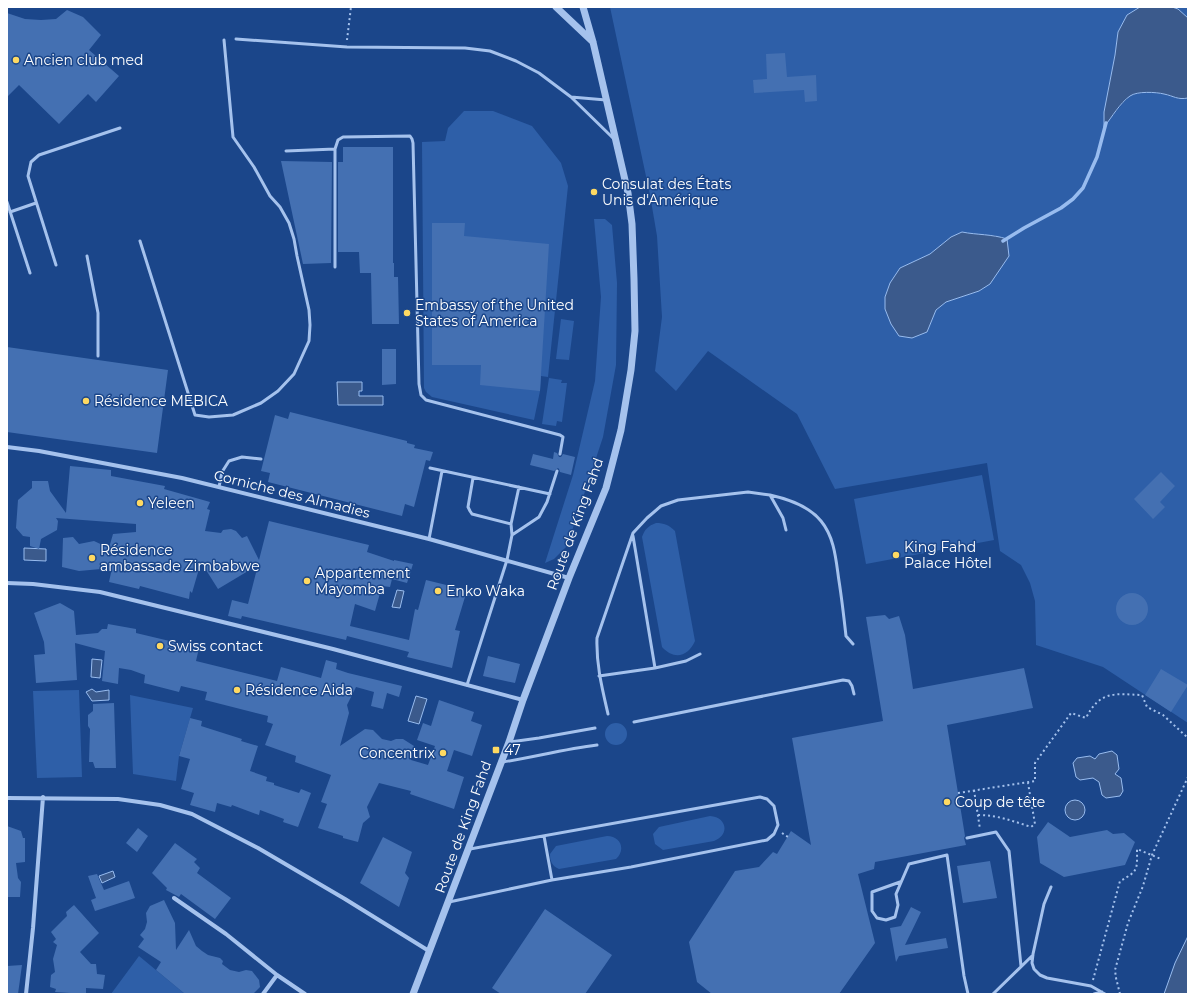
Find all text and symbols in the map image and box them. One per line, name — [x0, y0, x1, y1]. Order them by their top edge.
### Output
place label: Ancien club med — [24, 51, 144, 69]
marker: Ancien club med — [11, 55, 21, 65]
place label: Consulat des États Unis d'Amérique — [602, 175, 731, 209]
marker: Consulat des États Unis d'Amérique — [589, 187, 599, 197]
place label: Embassy of the United States of America — [415, 296, 574, 330]
marker: Embassy of the United States of America — [402, 308, 412, 318]
place label: Résidence MEBICA — [94, 392, 229, 410]
marker: Résidence MEBICA — [81, 396, 91, 406]
street label: Route de King Fahd — [543, 455, 607, 593]
street label: Corniche des Almadies — [212, 466, 372, 522]
place label: Yeleen — [148, 494, 195, 512]
marker: Yeleen — [135, 498, 145, 508]
place label: King Fahd Palace Hôtel — [904, 538, 992, 572]
place label: Résidence ambassade Zimbabwe — [100, 541, 260, 575]
marker: King Fahd Palace Hôtel — [891, 550, 901, 560]
marker: Résidence ambassade Zimbabwe — [87, 553, 97, 563]
place label: Appartement Mayomba — [315, 564, 411, 598]
marker: Appartement Mayomba — [302, 576, 312, 586]
place label: Enko Waka — [446, 582, 525, 600]
marker: Enko Waka — [433, 586, 443, 596]
place label: Swiss contact — [168, 637, 264, 655]
marker: Swiss contact — [155, 641, 165, 651]
place label: Résidence Aida — [245, 681, 353, 699]
marker: Résidence Aida — [232, 685, 242, 695]
place label: 47 — [504, 741, 521, 759]
place label: Concentrix — [359, 744, 436, 762]
marker: 47 — [491, 745, 501, 755]
marker: Concentrix — [438, 748, 448, 758]
street label: Route de King Fahd — [431, 758, 495, 896]
place label: Coup de tête — [955, 793, 1045, 811]
marker: Coup de tête — [942, 797, 952, 807]

